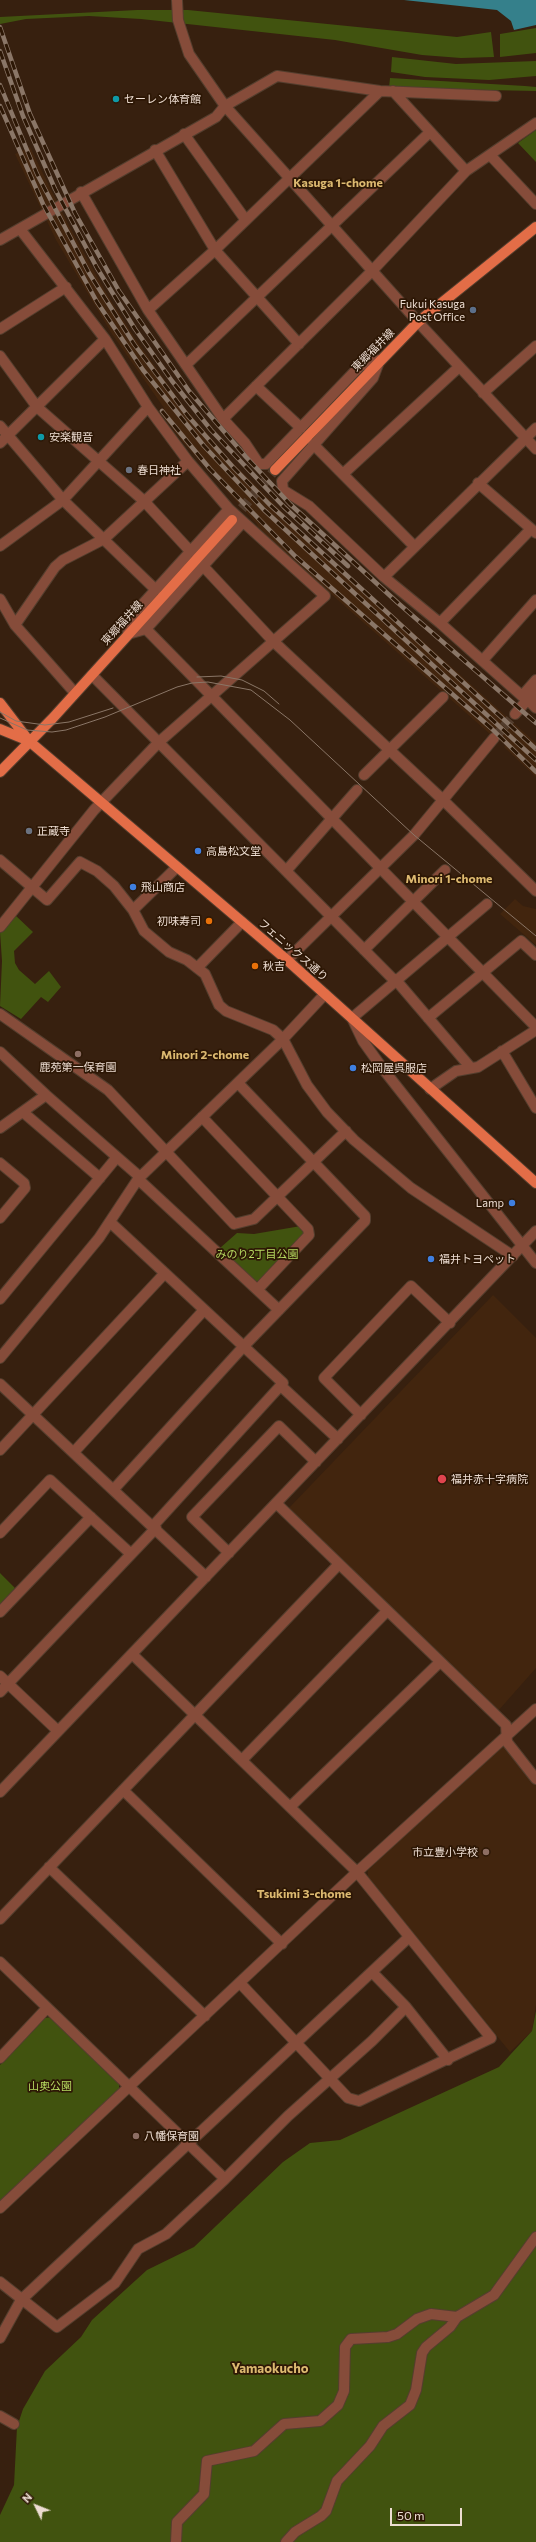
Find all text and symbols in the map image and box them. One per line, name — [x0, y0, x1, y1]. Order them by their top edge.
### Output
place label: セーレン体育館 — [124, 92, 201, 106]
marker: セーレン体育館 — [111, 94, 121, 104]
district label: Kasuga 1-chome — [293, 176, 383, 190]
place label: Fukui Kasuga Post Office — [400, 297, 465, 323]
marker: Fukui Kasuga Post Office — [468, 305, 478, 315]
street label: 東郷福井線 — [349, 326, 397, 374]
place label: 安楽観音 — [49, 430, 93, 444]
marker: 安楽観音 — [36, 432, 46, 442]
place label: 春日神社 — [137, 463, 181, 477]
marker: 春日神社 — [124, 465, 134, 475]
street label: 東郷福井線 — [99, 598, 145, 648]
place label: 正蔵寺 — [37, 824, 70, 838]
marker: 正蔵寺 — [24, 826, 34, 836]
place label: 高島松文堂 — [206, 844, 261, 858]
marker: 高島松文堂 — [193, 846, 203, 856]
district label: Minori 1-chome — [406, 872, 492, 886]
place label: 飛山商店 — [141, 880, 185, 894]
marker: 飛山商店 — [128, 882, 138, 892]
place label: 初味寿司 — [157, 914, 201, 928]
marker: 初味寿司 — [204, 916, 214, 926]
street label: フェニックス通り — [255, 916, 331, 984]
place label: 秋吉 — [263, 959, 285, 973]
marker: 秋吉 — [250, 961, 260, 971]
district label: Minori 2-chome — [161, 1048, 249, 1062]
marker: 鹿苑第一保育園 — [73, 1049, 83, 1059]
place label: 鹿苑第一保育園 — [40, 1060, 116, 1074]
place label: 松岡屋呉服店 — [361, 1061, 427, 1075]
marker: 松岡屋呉服店 — [348, 1063, 358, 1073]
place label: Lamp — [476, 1196, 504, 1210]
marker: Lamp — [507, 1198, 517, 1208]
park label: みのり2丁目公園 — [215, 1247, 299, 1261]
place label: 福井トヨペット — [439, 1252, 516, 1266]
marker: 福井トヨペット — [426, 1254, 436, 1264]
place label: 福井赤十字病院 — [451, 1472, 528, 1486]
marker: 福井赤十字病院 — [436, 1473, 448, 1485]
place label: 市立豊小学校 — [412, 1845, 478, 1859]
marker: 市立豊小学校 — [481, 1847, 491, 1857]
district label: Tsukimi 3-chome — [257, 1887, 351, 1901]
park label: 山奥公園 — [28, 2079, 72, 2093]
place label: 八幡保育園 — [144, 2129, 199, 2143]
marker: 八幡保育園 — [131, 2131, 141, 2141]
district label: Yamaokucho — [232, 2361, 308, 2377]
north arrow — [16, 2486, 56, 2526]
text: N — [19, 2490, 34, 2505]
scale bar — [392, 2500, 464, 2526]
text: 50 m — [397, 2508, 425, 2522]

